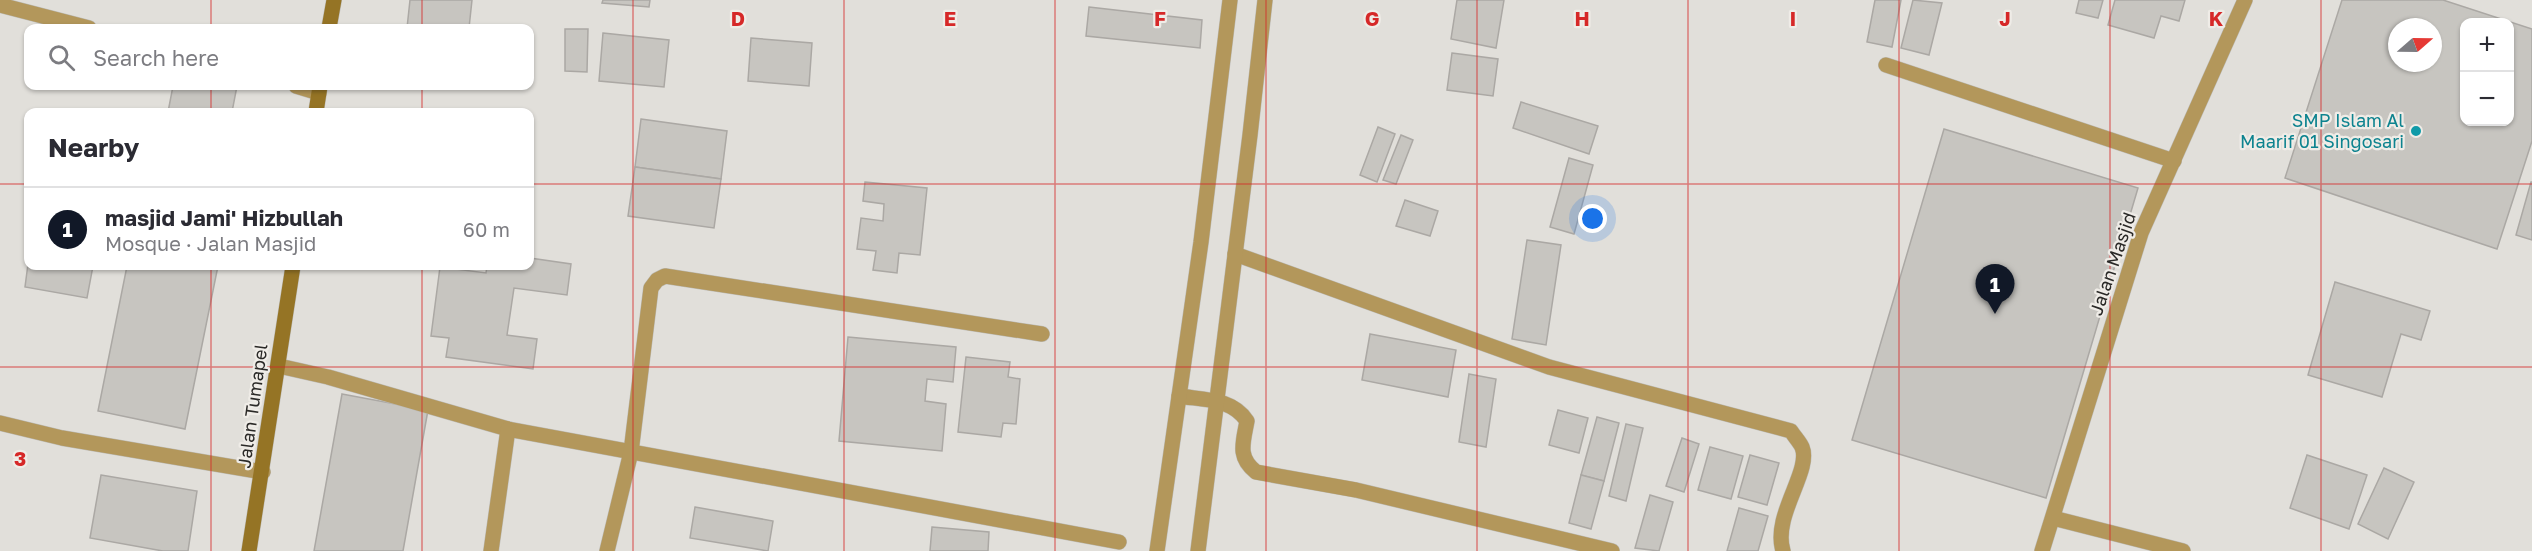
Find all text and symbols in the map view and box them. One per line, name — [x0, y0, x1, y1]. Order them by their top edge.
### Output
text: D — [731, 6, 745, 30]
text: E — [944, 6, 956, 30]
text: F — [1154, 6, 1166, 30]
text: G — [1365, 6, 1379, 30]
text: H — [1574, 6, 1590, 30]
text: I — [1790, 6, 1796, 30]
text: J — [1999, 6, 2011, 30]
text: K — [2209, 6, 2224, 30]
north arrow — [2388, 18, 2442, 72]
map controls — [2460, 18, 2514, 126]
button: + — [2460, 18, 2514, 72]
search box — [24, 24, 534, 90]
icon: search — [45, 41, 78, 74]
text: Search here — [93, 44, 219, 71]
button: − — [2460, 72, 2514, 126]
place label: SMP Islam Al Maarif 01 Singosari — [2240, 109, 2404, 152]
marker: SMP Islam Al Maarif 01 Singosari — [2409, 124, 2423, 138]
text: Nearby — [48, 132, 139, 163]
text: masjid Jami' Hizbullah — [105, 204, 343, 231]
your location — [1578, 204, 1607, 233]
street label: Jalan Masjid — [2084, 209, 2140, 318]
text: 1 — [62, 217, 73, 241]
text: 60 m — [463, 217, 510, 241]
text: Mosque · Jalan Masjid — [105, 231, 316, 255]
pin: 1 — [1976, 264, 2014, 314]
street label: Jalan Tumapel — [232, 342, 272, 470]
text: 3 — [14, 446, 26, 470]

